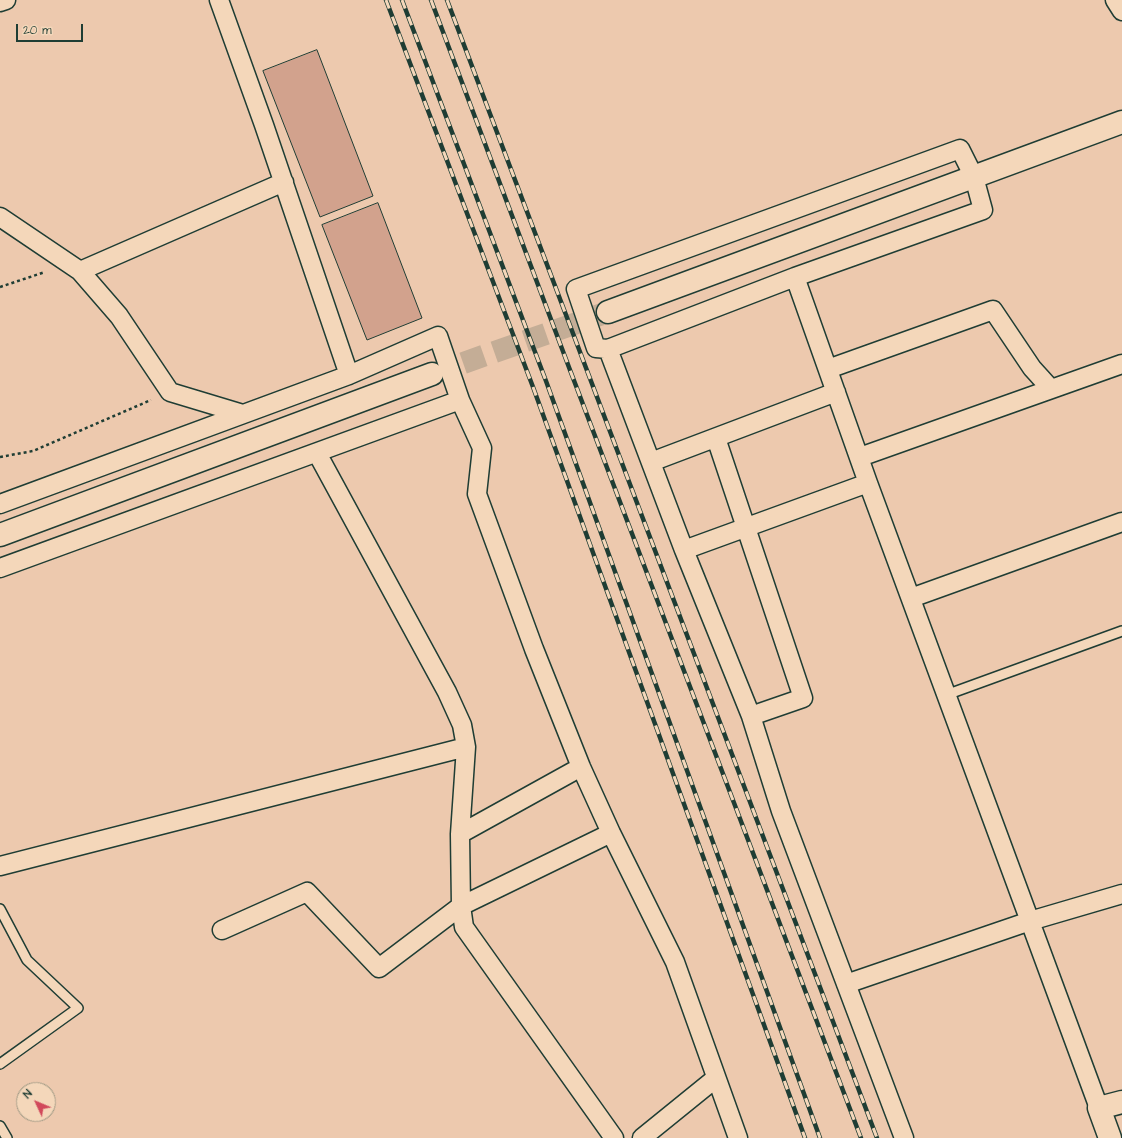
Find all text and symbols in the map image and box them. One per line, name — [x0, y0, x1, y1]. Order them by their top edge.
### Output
scale bar — [18, 16, 85, 42]
text: 20 m — [23, 22, 52, 39]
north arrow — [16, 1082, 56, 1122]
text: N — [20, 1086, 36, 1102]

